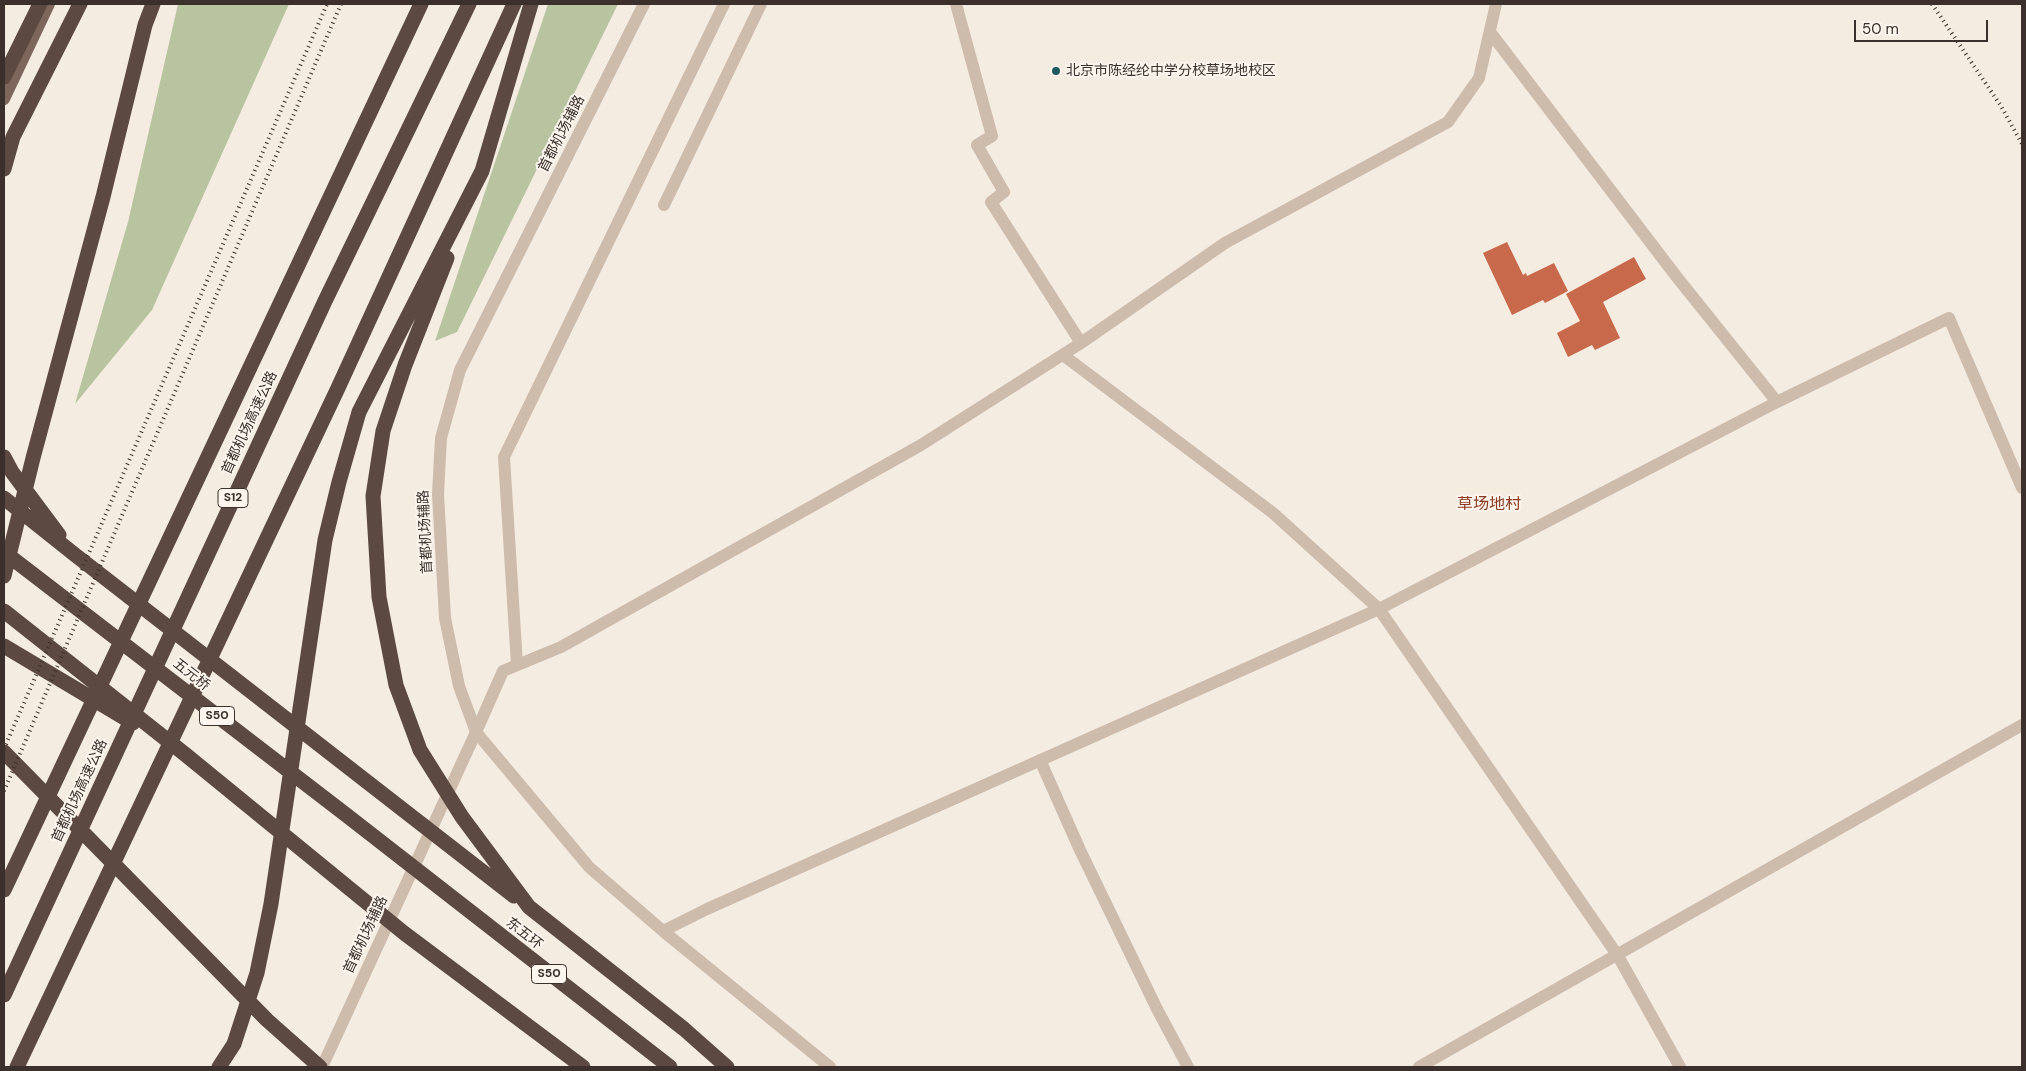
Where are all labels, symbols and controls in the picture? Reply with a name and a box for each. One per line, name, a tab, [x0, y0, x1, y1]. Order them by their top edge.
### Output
scale bar	[1856, 10, 1990, 42]
text: 50 m	[1862, 19, 1899, 39]
place label: 北京市陈经纶中学分校草场地校区	[1066, 63, 1276, 79]
marker: 北京市陈经纶中学分校草场地校区	[1050, 65, 1062, 77]
street label: 首都机场辅路	[535, 93, 589, 175]
street label: 首都机场高速公路	[219, 369, 281, 477]
road number: S12	[218, 488, 248, 508]
street label: 首都机场辅路	[415, 490, 437, 574]
district label: 草场地村	[1457, 495, 1521, 515]
street label: 五元桥	[169, 655, 213, 695]
road number: S50	[200, 706, 234, 726]
street label: 首都机场高速公路	[49, 737, 111, 845]
street label: 首都机场辅路	[341, 893, 391, 977]
street label: 东五环	[502, 914, 546, 954]
road number: S50	[532, 964, 566, 984]

